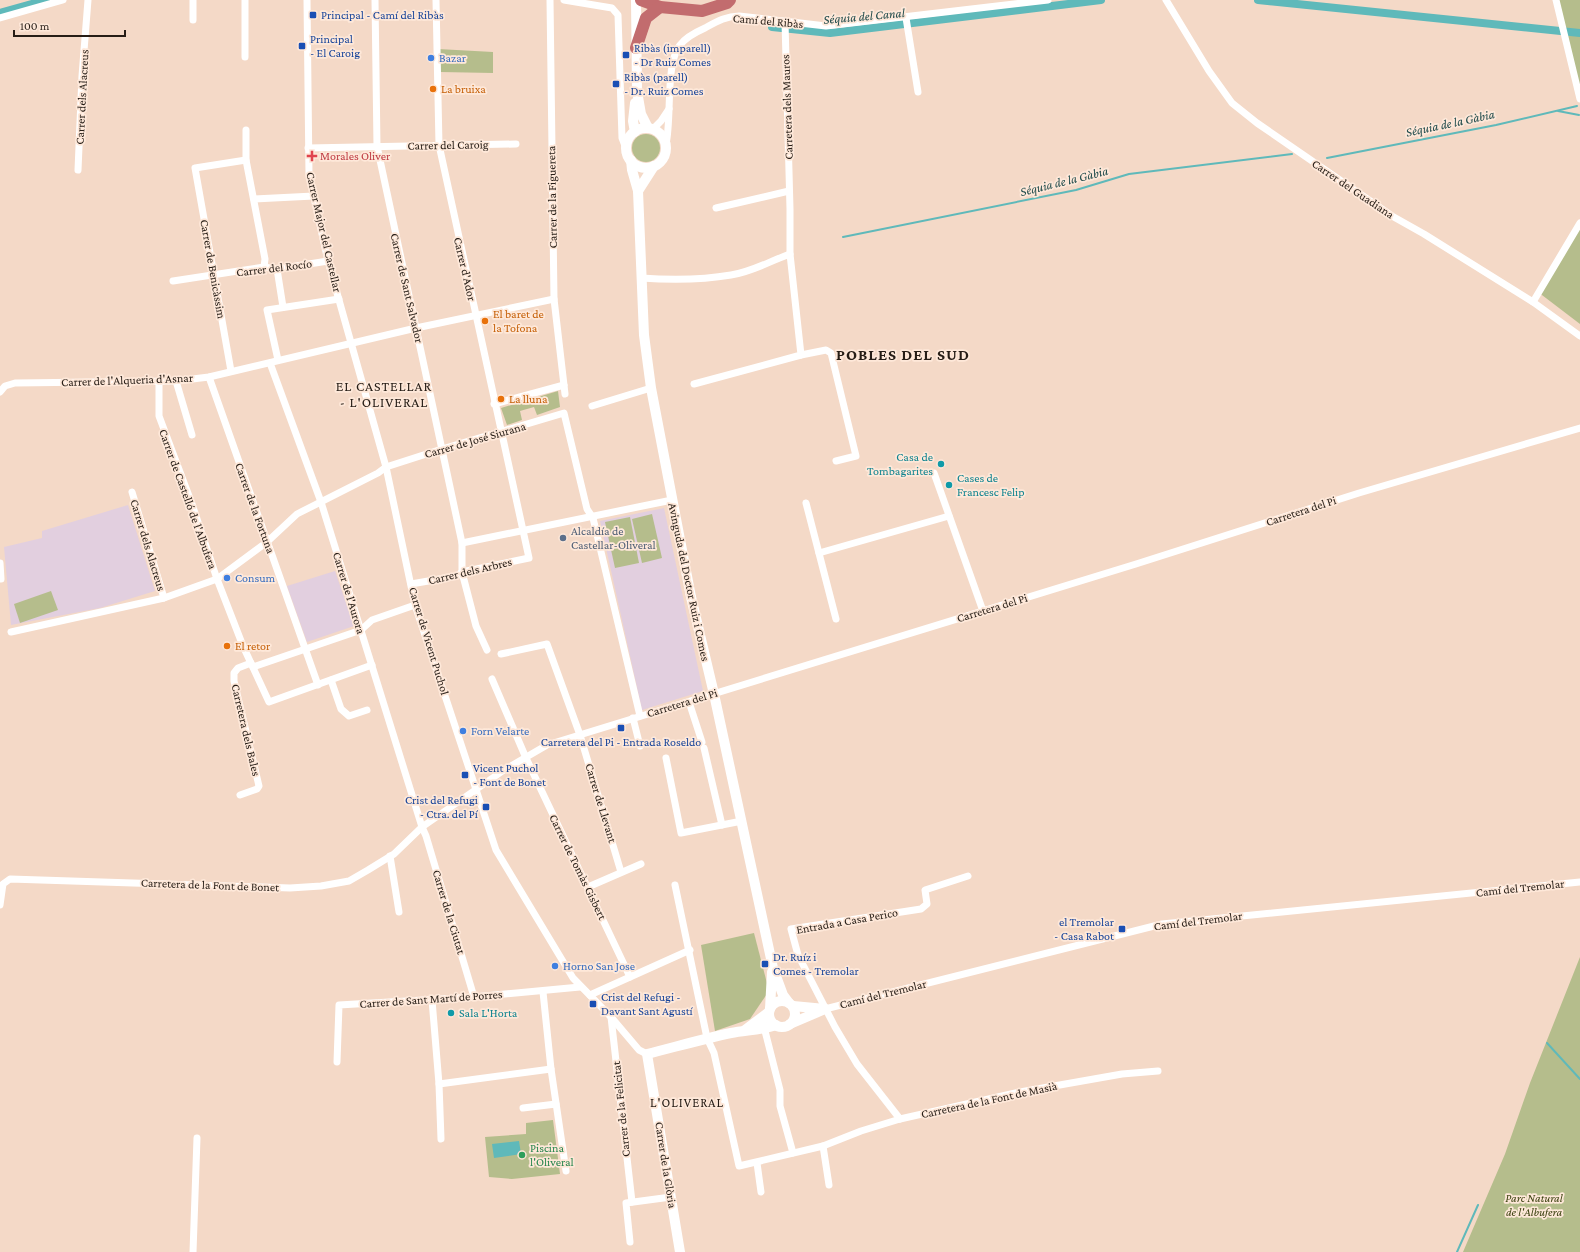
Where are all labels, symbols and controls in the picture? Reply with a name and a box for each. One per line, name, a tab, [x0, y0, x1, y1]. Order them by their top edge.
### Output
water label: Séquia del Canal	[823, 5, 906, 27]
place label: Principal - Camí del Ribàs	[321, 8, 444, 22]
marker: Principal - Camí del Ribàs	[308, 10, 318, 20]
street label: Camí del Ribàs	[732, 11, 804, 31]
scale bar	[14, 12, 125, 38]
text: 100 m	[20, 19, 50, 33]
place label: Principal - El Caroig	[310, 32, 360, 60]
marker: Principal - El Caroig	[297, 41, 307, 51]
place label: Ribàs (imparell) - Dr Ruiz Comes	[634, 41, 711, 69]
street label: Carrer dels Alacreus	[73, 49, 91, 145]
marker: Ribàs (imparell) - Dr Ruiz Comes	[621, 50, 631, 60]
place label: Bazar	[439, 51, 467, 65]
marker: Bazar	[426, 53, 436, 63]
street label: Carretera dels Mauros	[778, 54, 796, 160]
place label: Ribàs (parell) - Dr. Ruiz Comes	[624, 70, 704, 98]
marker: Ribàs (parell) - Dr. Ruiz Comes	[611, 79, 621, 89]
place label: La bruixa	[441, 82, 486, 96]
marker: La bruixa	[428, 84, 438, 94]
water label: Séquia de la Gàbia	[1404, 106, 1496, 140]
street label: Carrer del Caroig	[407, 137, 489, 153]
street label: Carrer de la Figuereta	[544, 145, 560, 248]
place label: Morales Oliver	[320, 149, 391, 163]
marker: Morales Oliver	[307, 151, 317, 161]
street label: Carrer del Guadiana	[1309, 156, 1397, 222]
water label: Séquia de la Gàbia	[1018, 163, 1110, 199]
street label: Carrer Major del Castellar	[303, 170, 345, 294]
street label: Carrer de Benicàssim	[197, 218, 229, 320]
street label: Carrer de Sant Salvador	[388, 232, 427, 345]
street label: Carrer d'Ador	[451, 236, 479, 303]
street label: Carrer del Rocío	[235, 256, 313, 280]
place label: El baret de la Tofona	[493, 307, 544, 335]
marker: El baret de la Tofona	[480, 316, 490, 326]
district label: POBLES DEL SUD	[836, 346, 970, 363]
street label: Carrer de l'Alqueria d'Asnar	[61, 371, 194, 389]
district label: EL CASTELLAR - L'OLIVERAL	[336, 378, 432, 410]
place label: La lluna	[509, 392, 548, 406]
marker: La lluna	[496, 394, 506, 404]
street label: Carrer de José Siurana	[423, 419, 528, 461]
street label: Carrer de Castelló de l'Albufera	[156, 427, 220, 571]
place label: Casa de Tombagarites	[867, 450, 933, 478]
marker: Casa de Tombagarites	[936, 459, 946, 469]
street label: Carrer de la Fortuna	[232, 461, 278, 556]
place label: Cases de Francesc Felip	[957, 471, 1025, 499]
marker: Cases de Francesc Felip	[944, 480, 954, 490]
street label: Carretera del Pi	[1264, 493, 1338, 529]
street label: Carrer dels Alacreus	[127, 497, 169, 593]
street label: Avinguda del Doctor Ruiz i Comes	[665, 502, 713, 663]
place label: Alcaldía de Castellar-Oliveral	[571, 524, 656, 552]
marker: Alcaldía de Castellar-Oliveral	[558, 533, 568, 543]
street label: Carrer de l'Aurora	[330, 550, 368, 636]
street label: Carrer dels Arbres	[427, 554, 514, 587]
place label: Consum	[235, 571, 275, 585]
marker: Consum	[222, 573, 232, 583]
street label: Carrer de Vicent Puchol	[406, 585, 452, 697]
street label: Carretera del Pi	[955, 591, 1029, 625]
place label: El retor	[235, 639, 271, 653]
marker: El retor	[222, 641, 232, 651]
street label: Carretera dels Bales	[229, 683, 263, 778]
street label: Carretera del Pi	[645, 686, 719, 720]
marker: Carretera del Pi - Entrada Roseldo	[616, 723, 626, 733]
place label: Forn Velarte	[471, 724, 529, 738]
marker: Forn Velarte	[458, 726, 468, 736]
place label: Carretera del Pi - Entrada Roseldo	[541, 735, 701, 749]
place label: Vicent Puchol - Font de Bonet	[473, 761, 547, 789]
street label: Carrer de Llevant	[582, 762, 620, 845]
marker: Vicent Puchol - Font de Bonet	[460, 770, 470, 780]
place label: Crist del Refugi - Ctra. del Pí	[405, 793, 479, 821]
marker: Crist del Refugi - Ctra. del Pí	[481, 802, 491, 812]
street label: Carrer de Tomàs Gisbert	[546, 812, 610, 923]
street label: Carrer de la Ciutat	[430, 868, 469, 957]
street label: Carretera de la Font de Bonet	[141, 876, 280, 894]
street label: Camí del Tremolar	[1475, 876, 1566, 900]
street label: Entrada a Casa Perico	[795, 905, 899, 937]
street label: Camí del Tremolar	[1153, 909, 1244, 933]
place label: el Tremolar - Casa Rabot	[1054, 915, 1115, 943]
marker: el Tremolar - Casa Rabot	[1117, 924, 1127, 934]
place label: Dr. Ruíz i Comes - Tremolar	[773, 950, 860, 978]
place label: Horno San Jose	[563, 959, 635, 973]
marker: Dr. Ruíz i Comes - Tremolar	[760, 959, 770, 969]
marker: Horno San Jose	[550, 961, 560, 971]
street label: Camí del Tremolar	[838, 976, 929, 1012]
street label: Carrer de Sant Martí de Porres	[359, 987, 503, 1011]
place label: Crist del Refugi - Davant Sant Agustí	[601, 990, 694, 1018]
marker: Crist del Refugi - Davant Sant Agustí	[588, 999, 598, 1009]
place label: Sala L'Horta	[459, 1006, 518, 1020]
marker: Sala L'Horta	[446, 1008, 456, 1018]
street label: Carrer de la Felicitat	[609, 1059, 633, 1158]
street label: Carretera de la Font de Masià	[920, 1079, 1059, 1121]
district label: L'OLIVERAL	[650, 1095, 724, 1110]
street label: Carrer de la Glòria	[652, 1121, 680, 1210]
place label: Piscina l'Oliveral	[530, 1141, 574, 1169]
marker: Piscina l'Oliveral	[517, 1150, 527, 1160]
park label: Parc Natural de l'Albufera	[1505, 1191, 1564, 1219]

